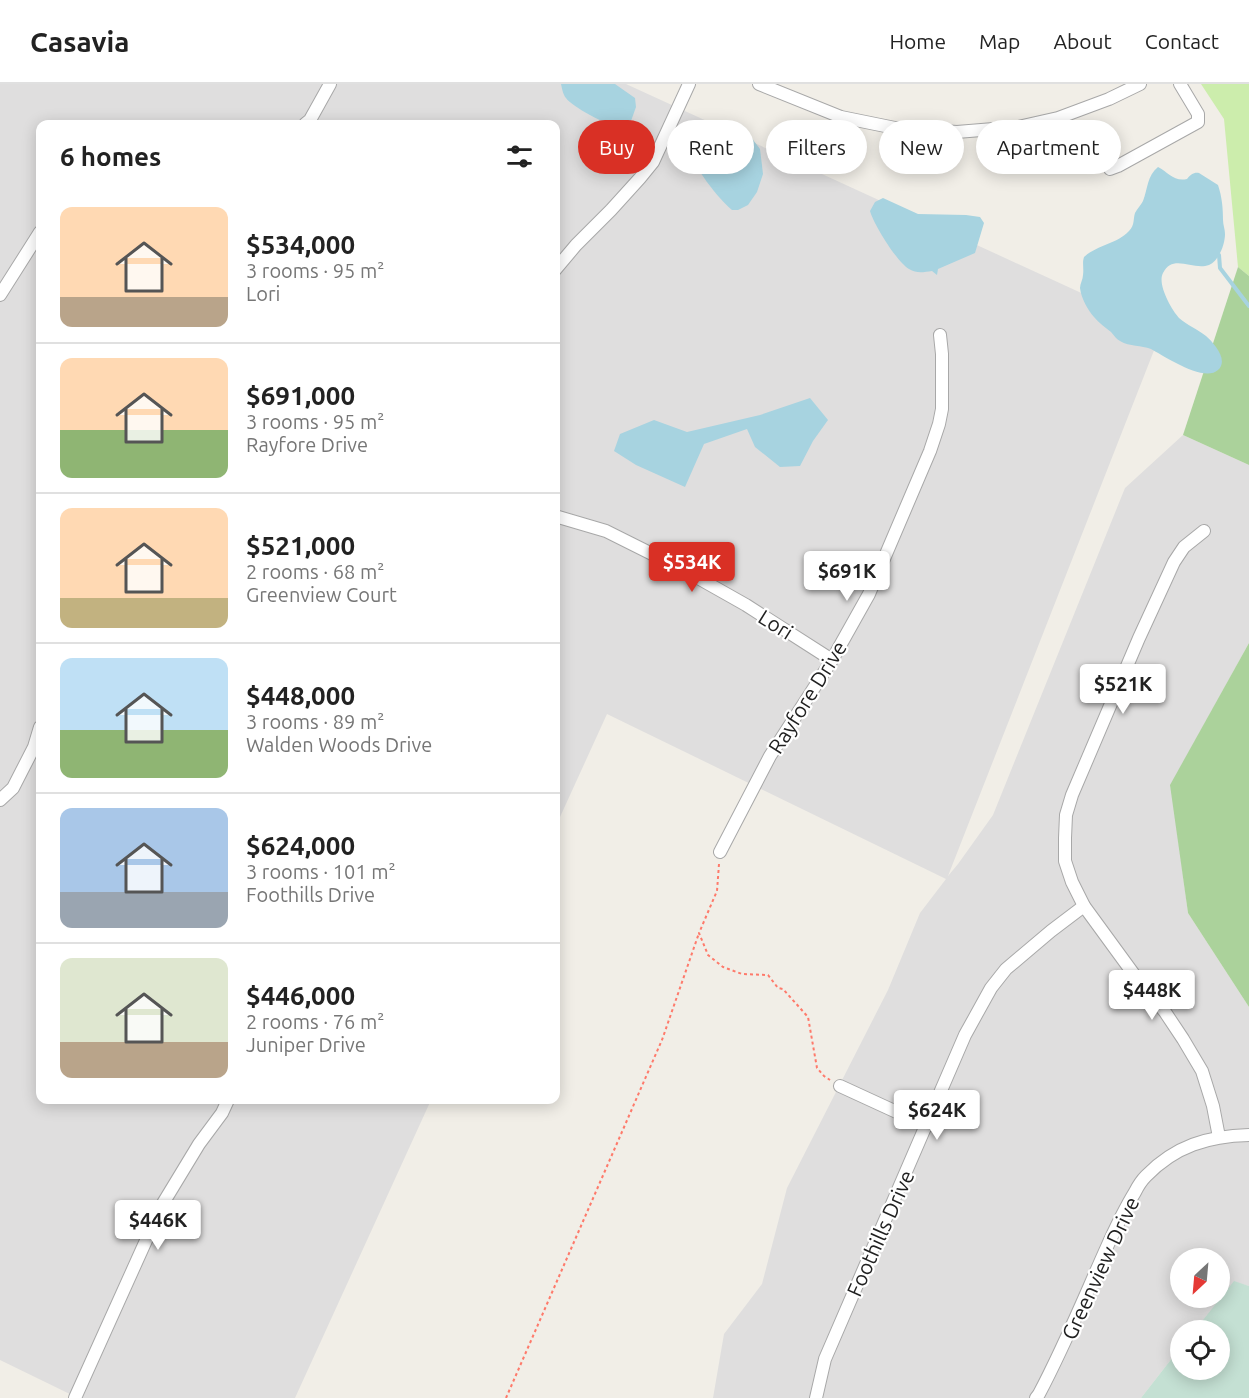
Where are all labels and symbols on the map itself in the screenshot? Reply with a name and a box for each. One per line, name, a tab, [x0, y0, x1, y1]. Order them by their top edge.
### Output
pin: $534K	[650, 542, 734, 593]
pin: $691K	[805, 551, 889, 602]
street label: Lori	[754, 604, 798, 644]
street label: Rayfore Drive	[763, 636, 851, 758]
pin: $521K	[1081, 664, 1165, 715]
pin: $448K	[1110, 970, 1194, 1021]
pin: $624K	[895, 1090, 979, 1141]
street label: Foothills Drive	[841, 1166, 919, 1300]
street label: Greenview Drive	[1056, 1193, 1144, 1343]
pin: $446K	[116, 1200, 200, 1251]
north arrow	[1170, 1248, 1230, 1308]

